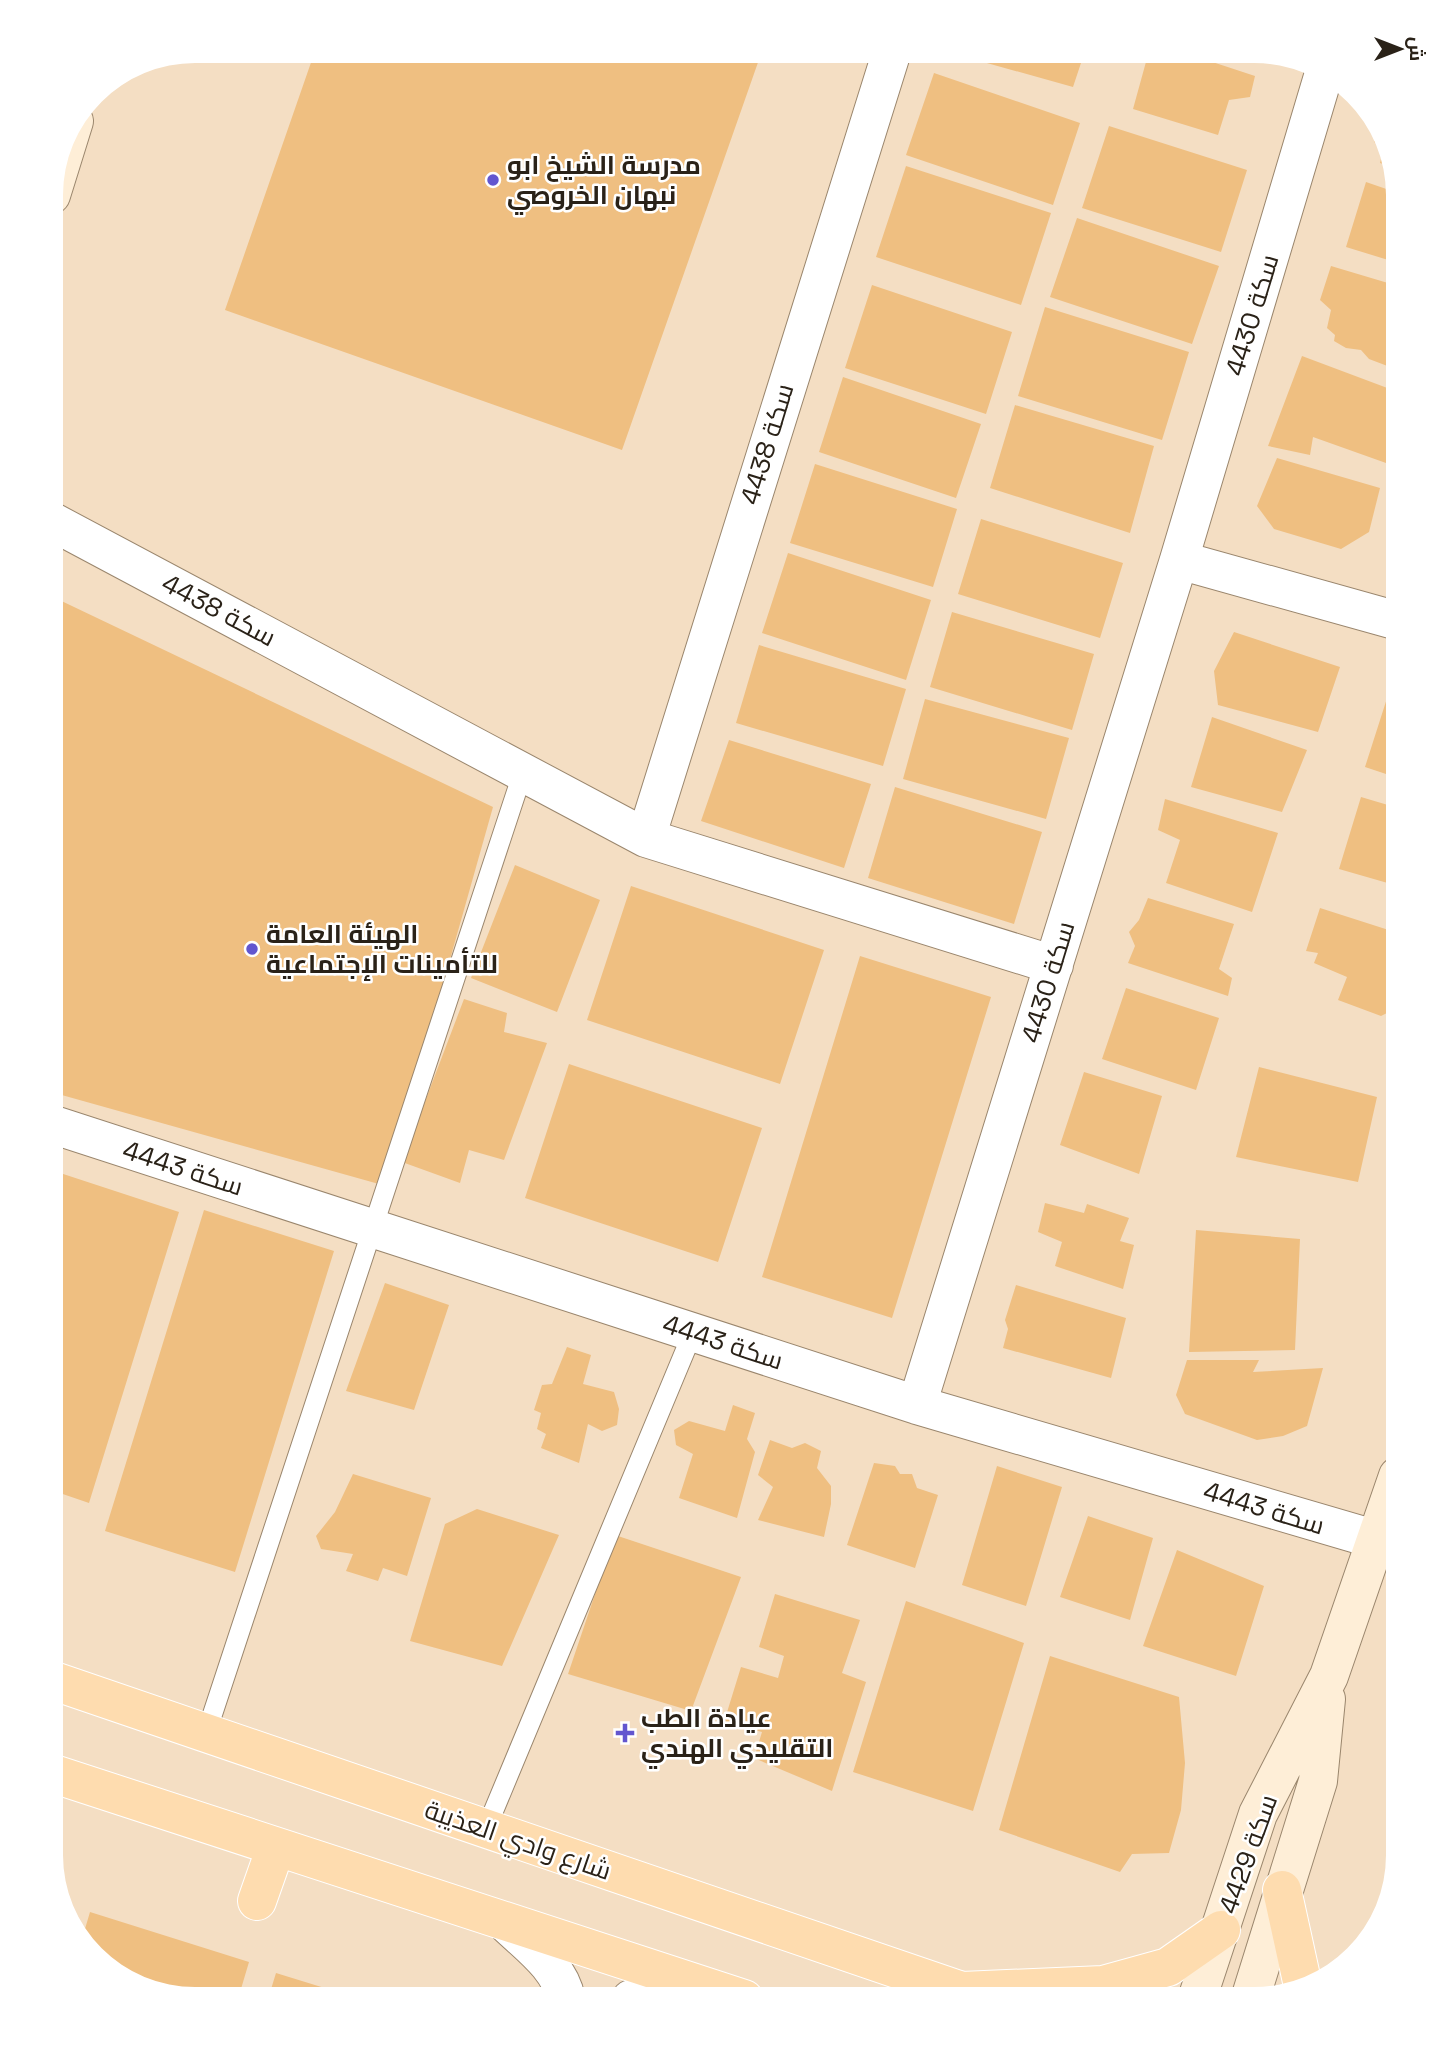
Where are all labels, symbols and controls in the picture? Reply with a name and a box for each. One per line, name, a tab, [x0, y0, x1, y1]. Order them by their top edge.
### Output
north arrow	[1365, 14, 1435, 84]
text: ش	[1404, 37, 1429, 61]
place label: مدرسة الشيخ ابو نبهان الخروصي	[507, 148, 701, 215]
marker: مدرسة الشيخ ابو نبهان الخروصي	[485, 172, 501, 188]
street label: سكة 4430	[1217, 250, 1287, 380]
street label: سكة 4438	[733, 379, 801, 509]
street label: سكة 4438	[156, 566, 282, 654]
place label: الهيئة العامة للتأمينات الإجتماعية	[266, 917, 498, 981]
street label: سكة 4430	[1013, 917, 1083, 1047]
marker: الهيئة العامة للتأمينات الإجتماعية	[244, 941, 260, 957]
street label: سكة 4443	[118, 1133, 248, 1203]
street label: سكة 4443	[658, 1307, 788, 1377]
street label: سكة 4443	[1199, 1473, 1329, 1543]
place label: عيادة الطب التقليدي الهندي	[641, 1701, 833, 1769]
marker: عيادة الطب التقليدي الهندي	[615, 1723, 635, 1743]
street label: سكة 4429	[1211, 1790, 1285, 1918]
street label: شارع وادي العذيبة	[419, 1792, 616, 1891]

